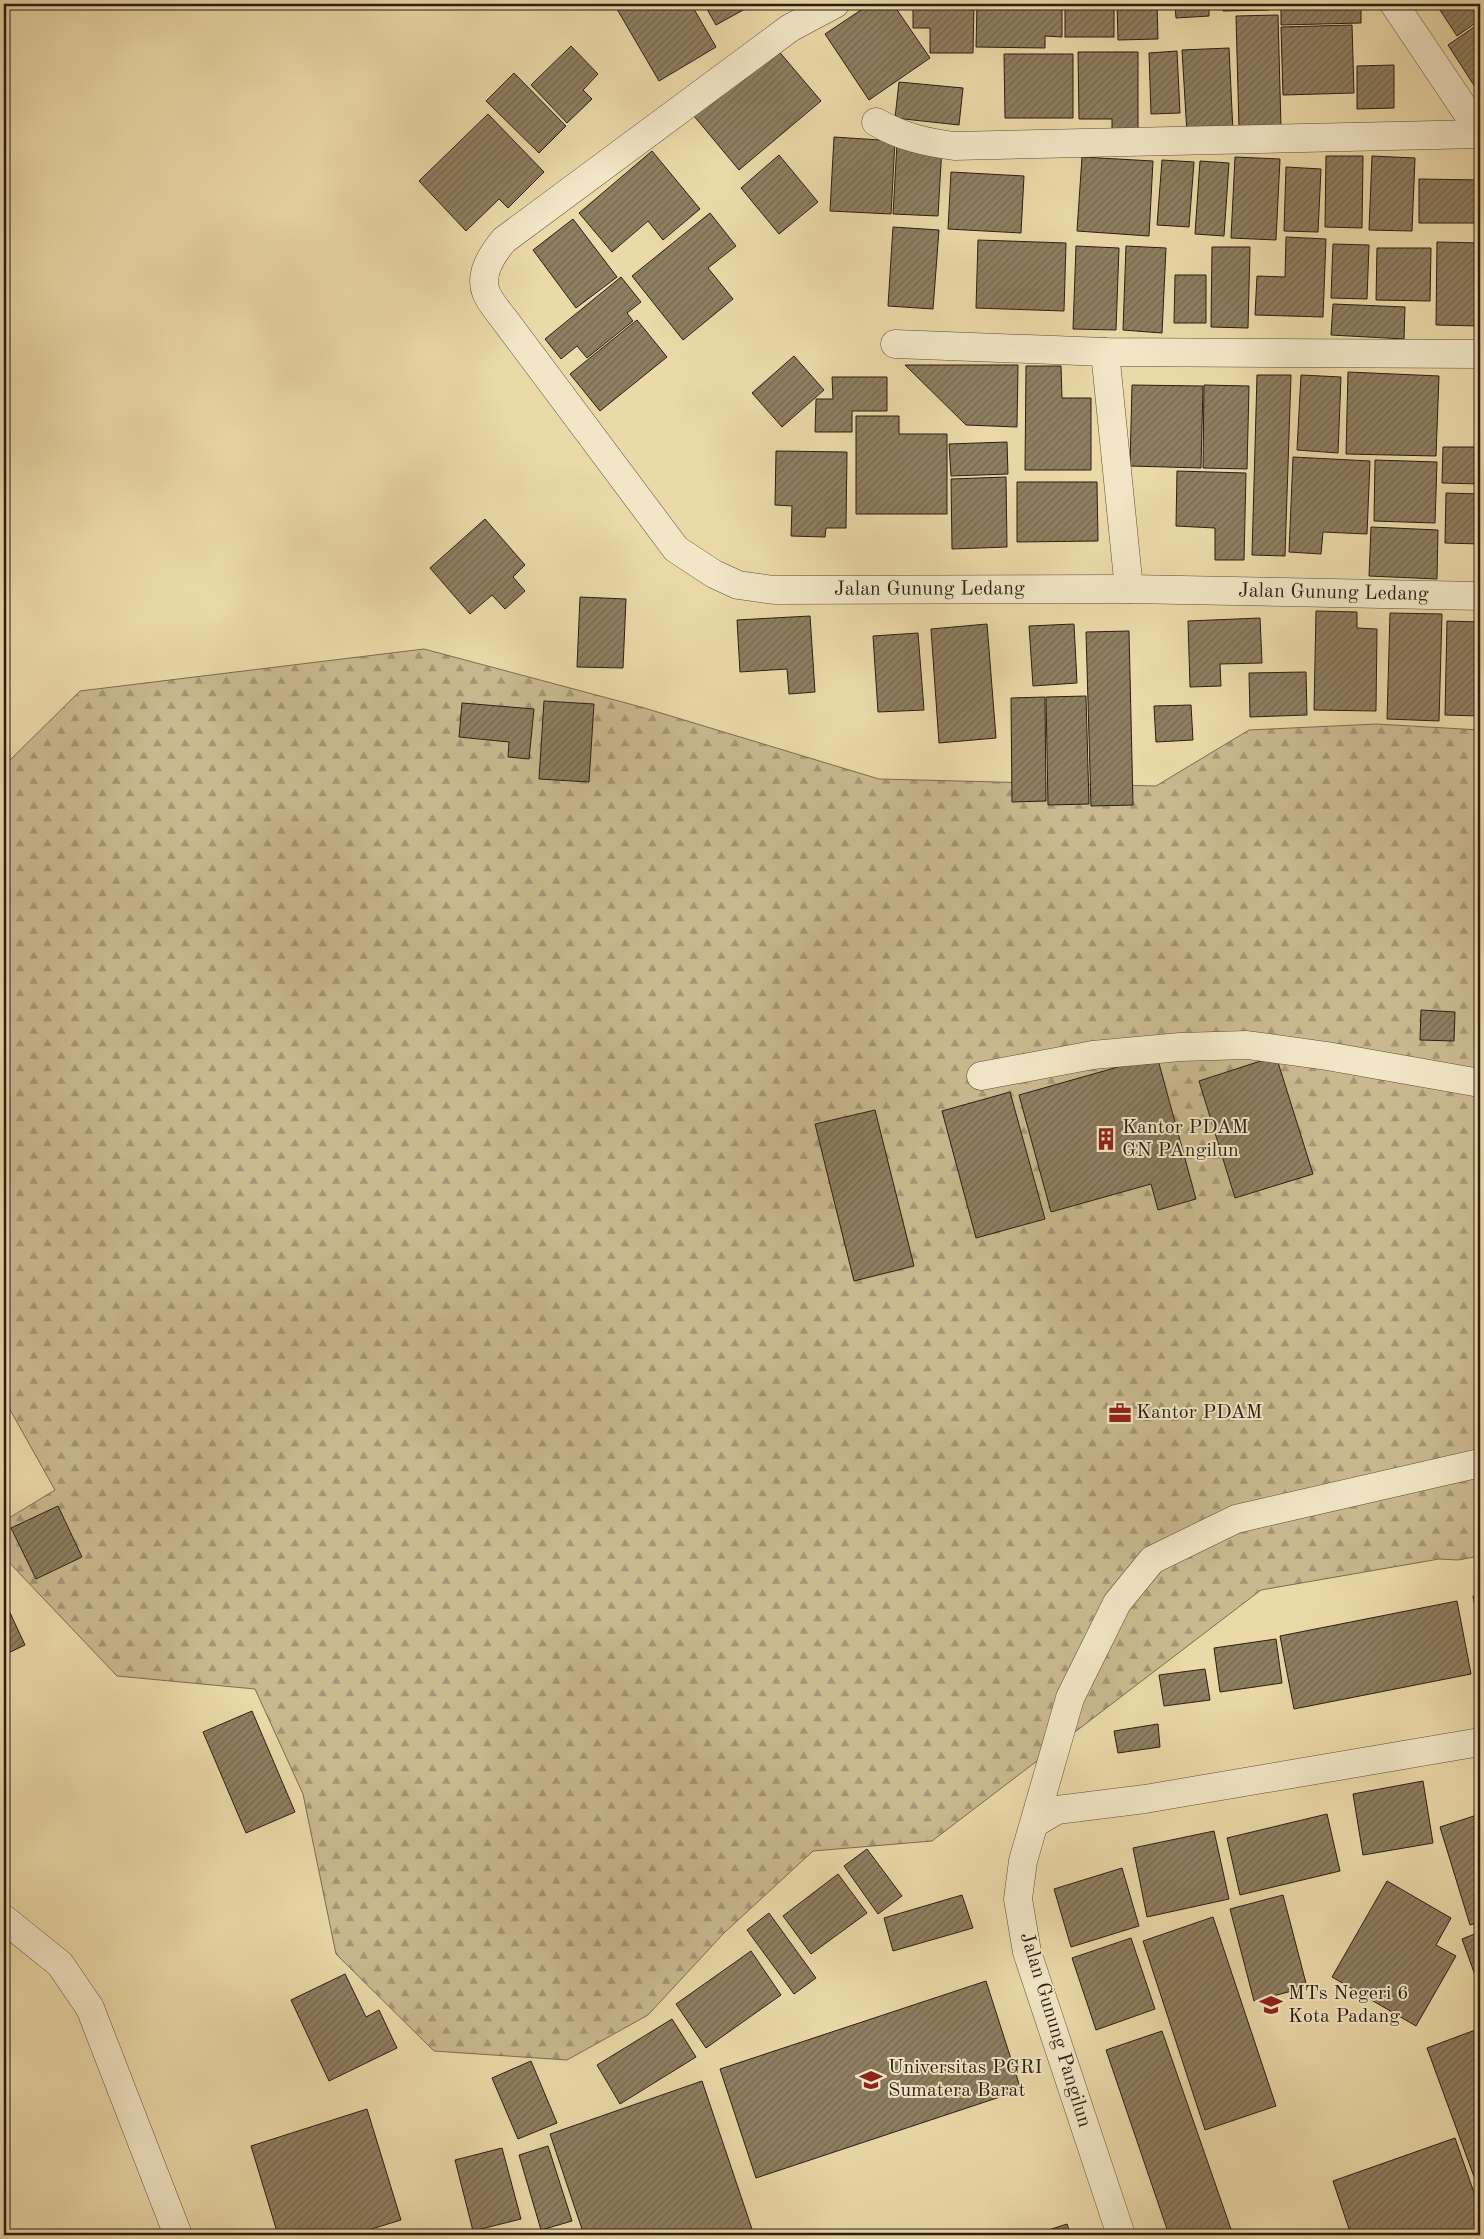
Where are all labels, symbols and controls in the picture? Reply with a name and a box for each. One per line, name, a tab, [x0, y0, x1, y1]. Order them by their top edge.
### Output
street label: Jalan Gunung Ledang	[834, 579, 1025, 600]
street label: Jalan Gunung Ledang	[1238, 581, 1429, 605]
place label: Kantor PDAM GN PAngilun	[1122, 1118, 1248, 1161]
building icon: Kantor PDAM GN PAngilun	[1093, 1126, 1119, 1152]
office icon: Kantor PDAM	[1107, 1400, 1133, 1426]
place label: Kantor PDAM	[1136, 1403, 1262, 1423]
street label: Jalan Gunung Pangilun	[1016, 1930, 1094, 2130]
place label: MTs Negeri 6 Kota Padang	[1288, 1984, 1409, 2027]
school or university icon: MTs Negeri 6 Kota Padang	[1258, 1992, 1284, 2018]
place label: Universitas PGRI Sumatera Barat	[888, 2058, 1042, 2101]
school or university icon: Universitas PGRI Sumatera Barat	[858, 2067, 884, 2093]

